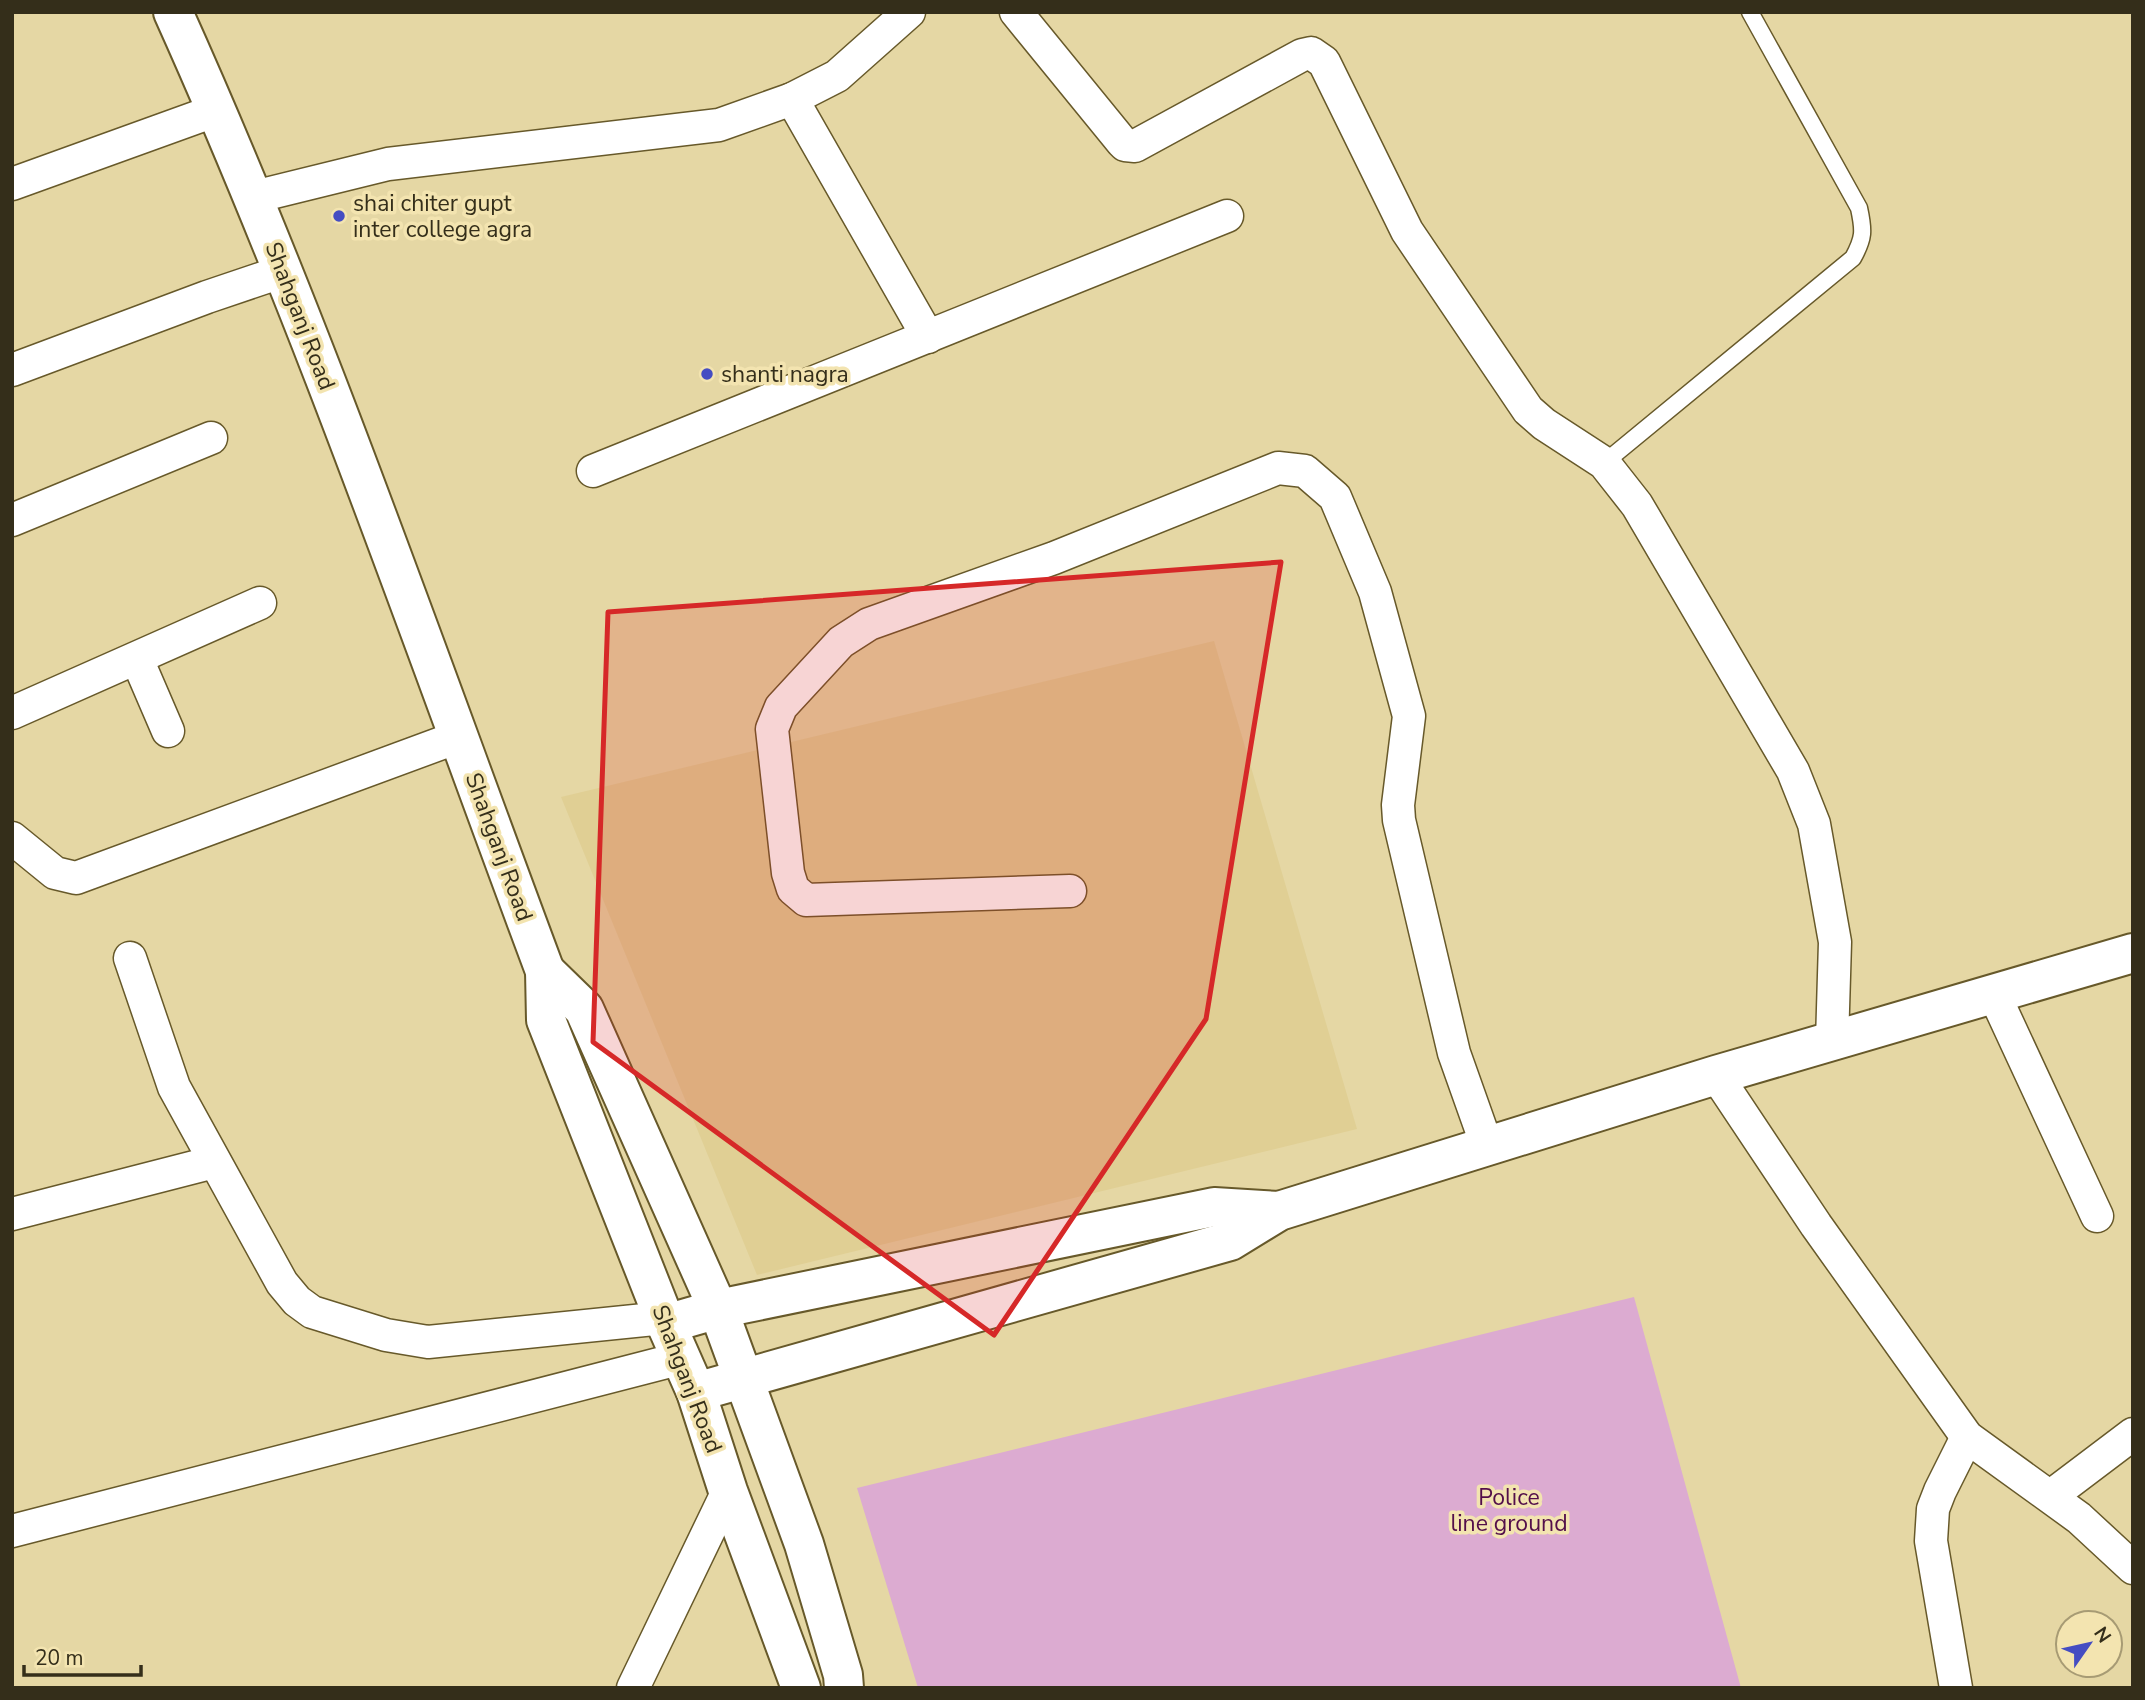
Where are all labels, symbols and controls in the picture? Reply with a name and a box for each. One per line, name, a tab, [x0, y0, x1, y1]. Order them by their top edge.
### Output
place label: shai chiter gupt inter college agra	[353, 188, 532, 245]
marker: shai chiter gupt inter college agra	[331, 208, 347, 224]
street label: Shahganj Road	[258, 238, 342, 394]
place label: shanti nagra	[721, 359, 849, 390]
marker: shanti nagra	[699, 366, 715, 382]
street label: Shahganj Road	[458, 768, 540, 926]
street label: Shahganj Road	[645, 1301, 729, 1457]
park label: Police line ground	[1450, 1482, 1568, 1539]
north arrow	[2054, 1609, 2124, 1679]
text: N	[2088, 1622, 2117, 1648]
scale bar	[24, 1634, 142, 1678]
text: 20 m	[35, 1644, 84, 1672]

